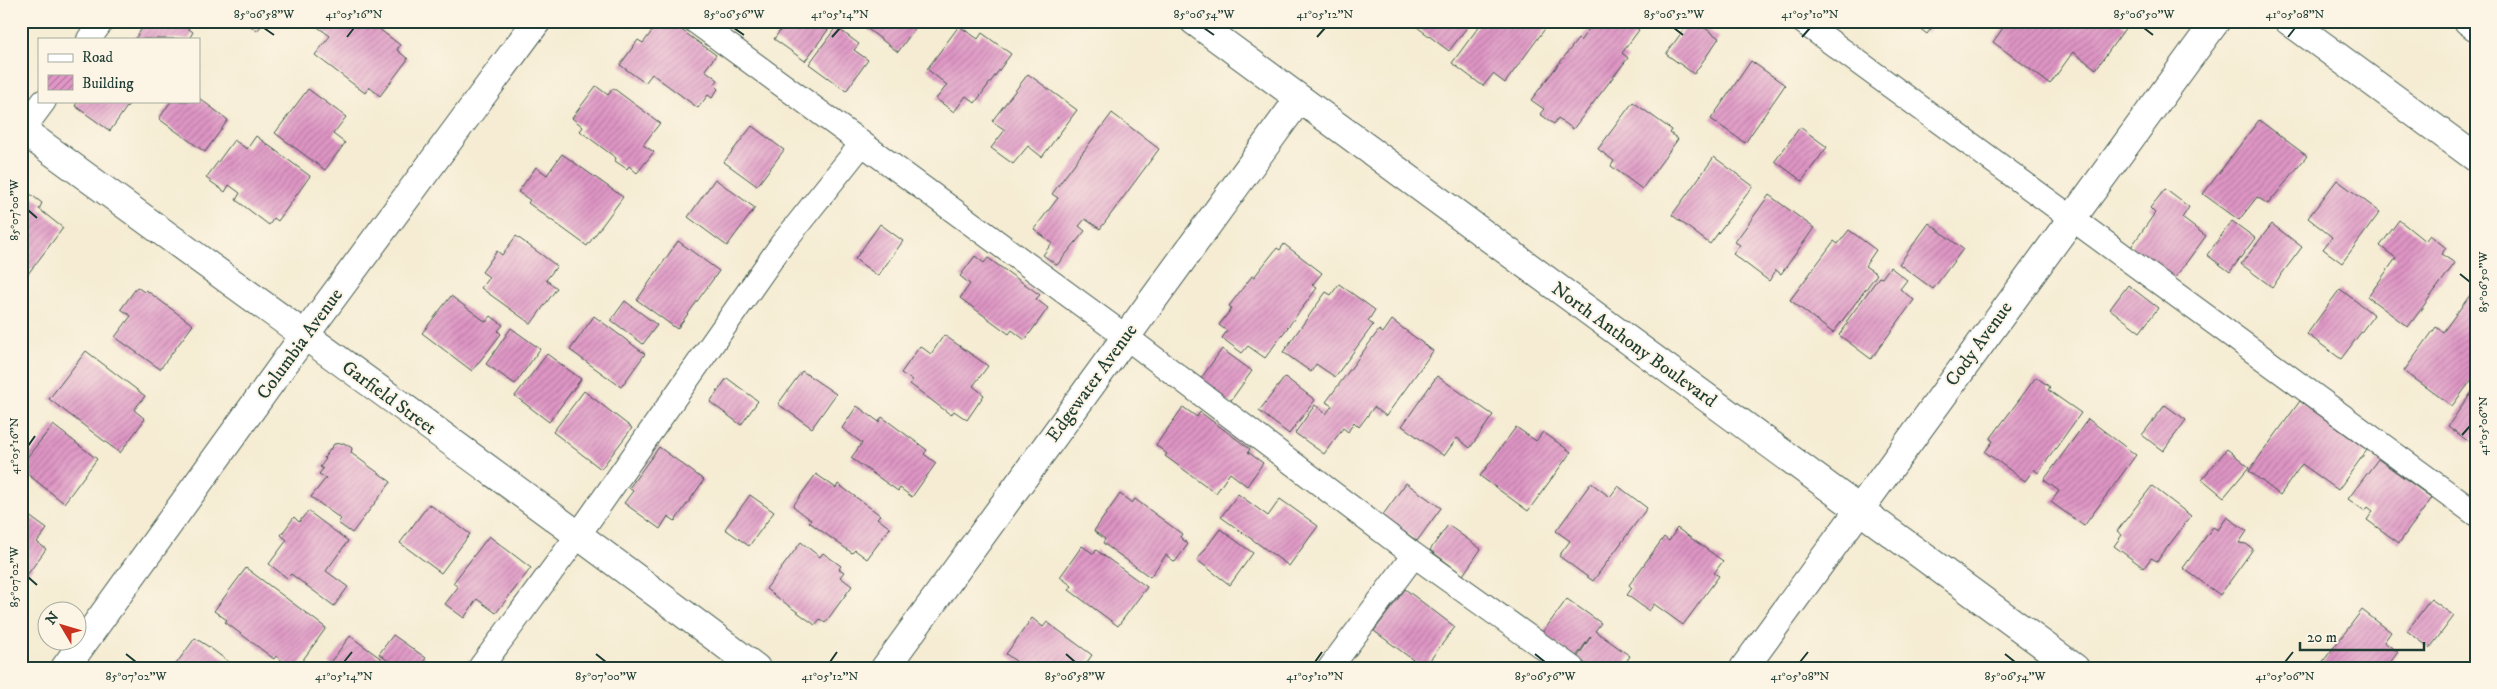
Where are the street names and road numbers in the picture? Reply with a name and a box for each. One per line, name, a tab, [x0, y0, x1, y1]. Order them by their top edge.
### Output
street label: North Anthony Boulevard	[1547, 277, 1721, 413]
street label: Columbia Avenue	[252, 284, 348, 404]
street label: Cody Avenue	[1941, 297, 2018, 391]
street label: Edgewater Avenue	[1042, 319, 1143, 446]
street label: Garfield Street	[337, 356, 441, 440]

